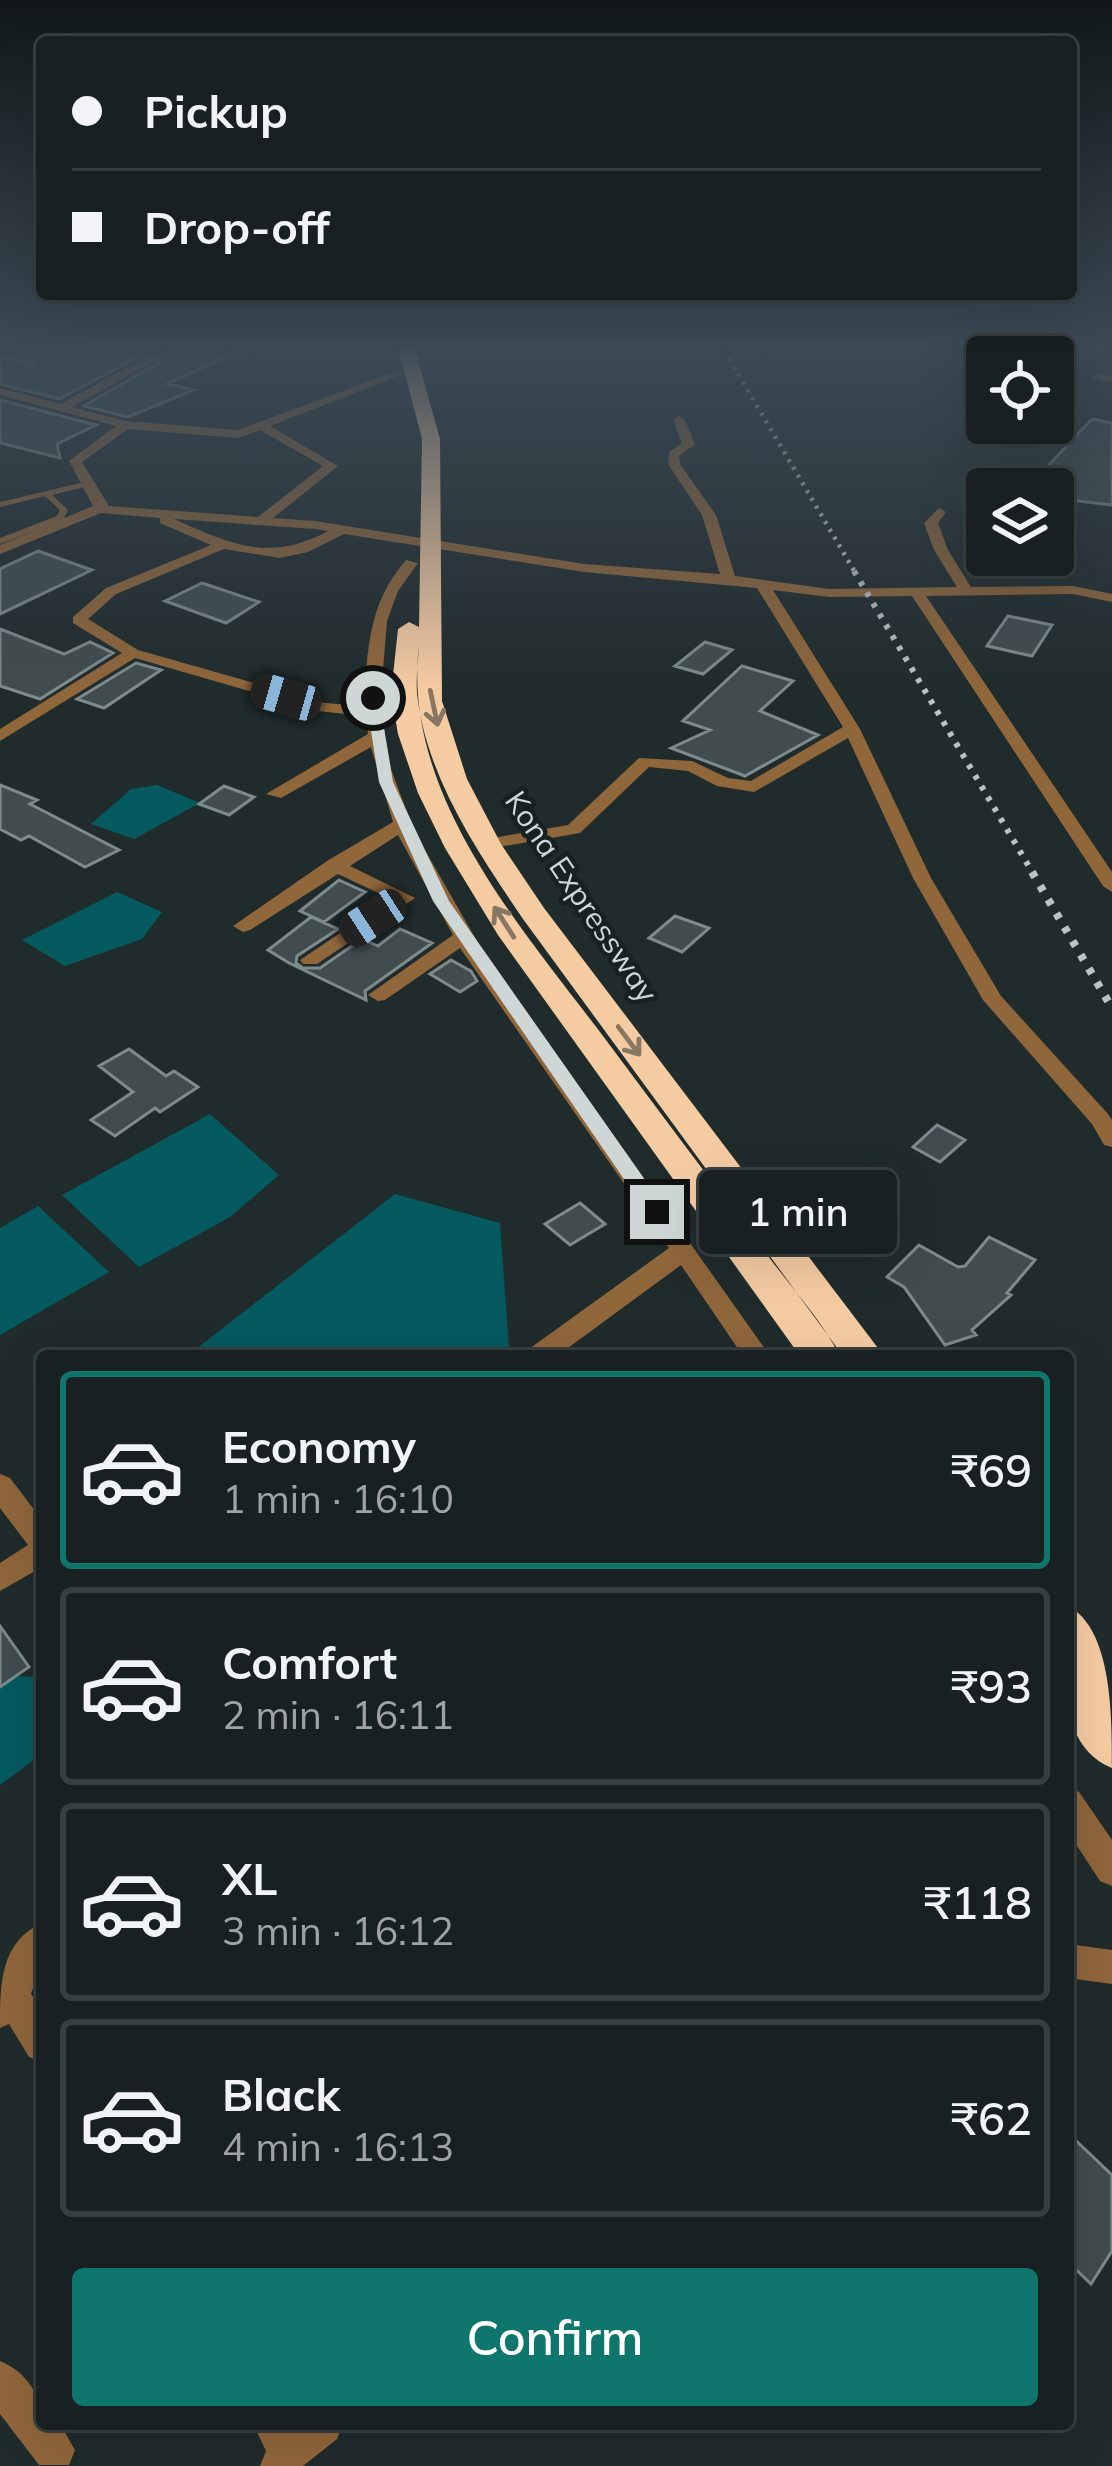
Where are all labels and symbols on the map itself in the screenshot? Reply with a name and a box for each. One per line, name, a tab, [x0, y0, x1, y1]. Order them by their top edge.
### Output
car	[246, 670, 326, 724]
route start	[346, 671, 400, 725]
one-way arrow	[424, 688, 447, 726]
street label: Kona Expressway	[497, 783, 667, 1009]
car	[333, 883, 413, 953]
one-way arrow	[492, 906, 517, 940]
one-way arrow	[616, 1024, 641, 1057]
callout: 1 min	[699, 1170, 897, 1254]
route end	[630, 1185, 684, 1239]

